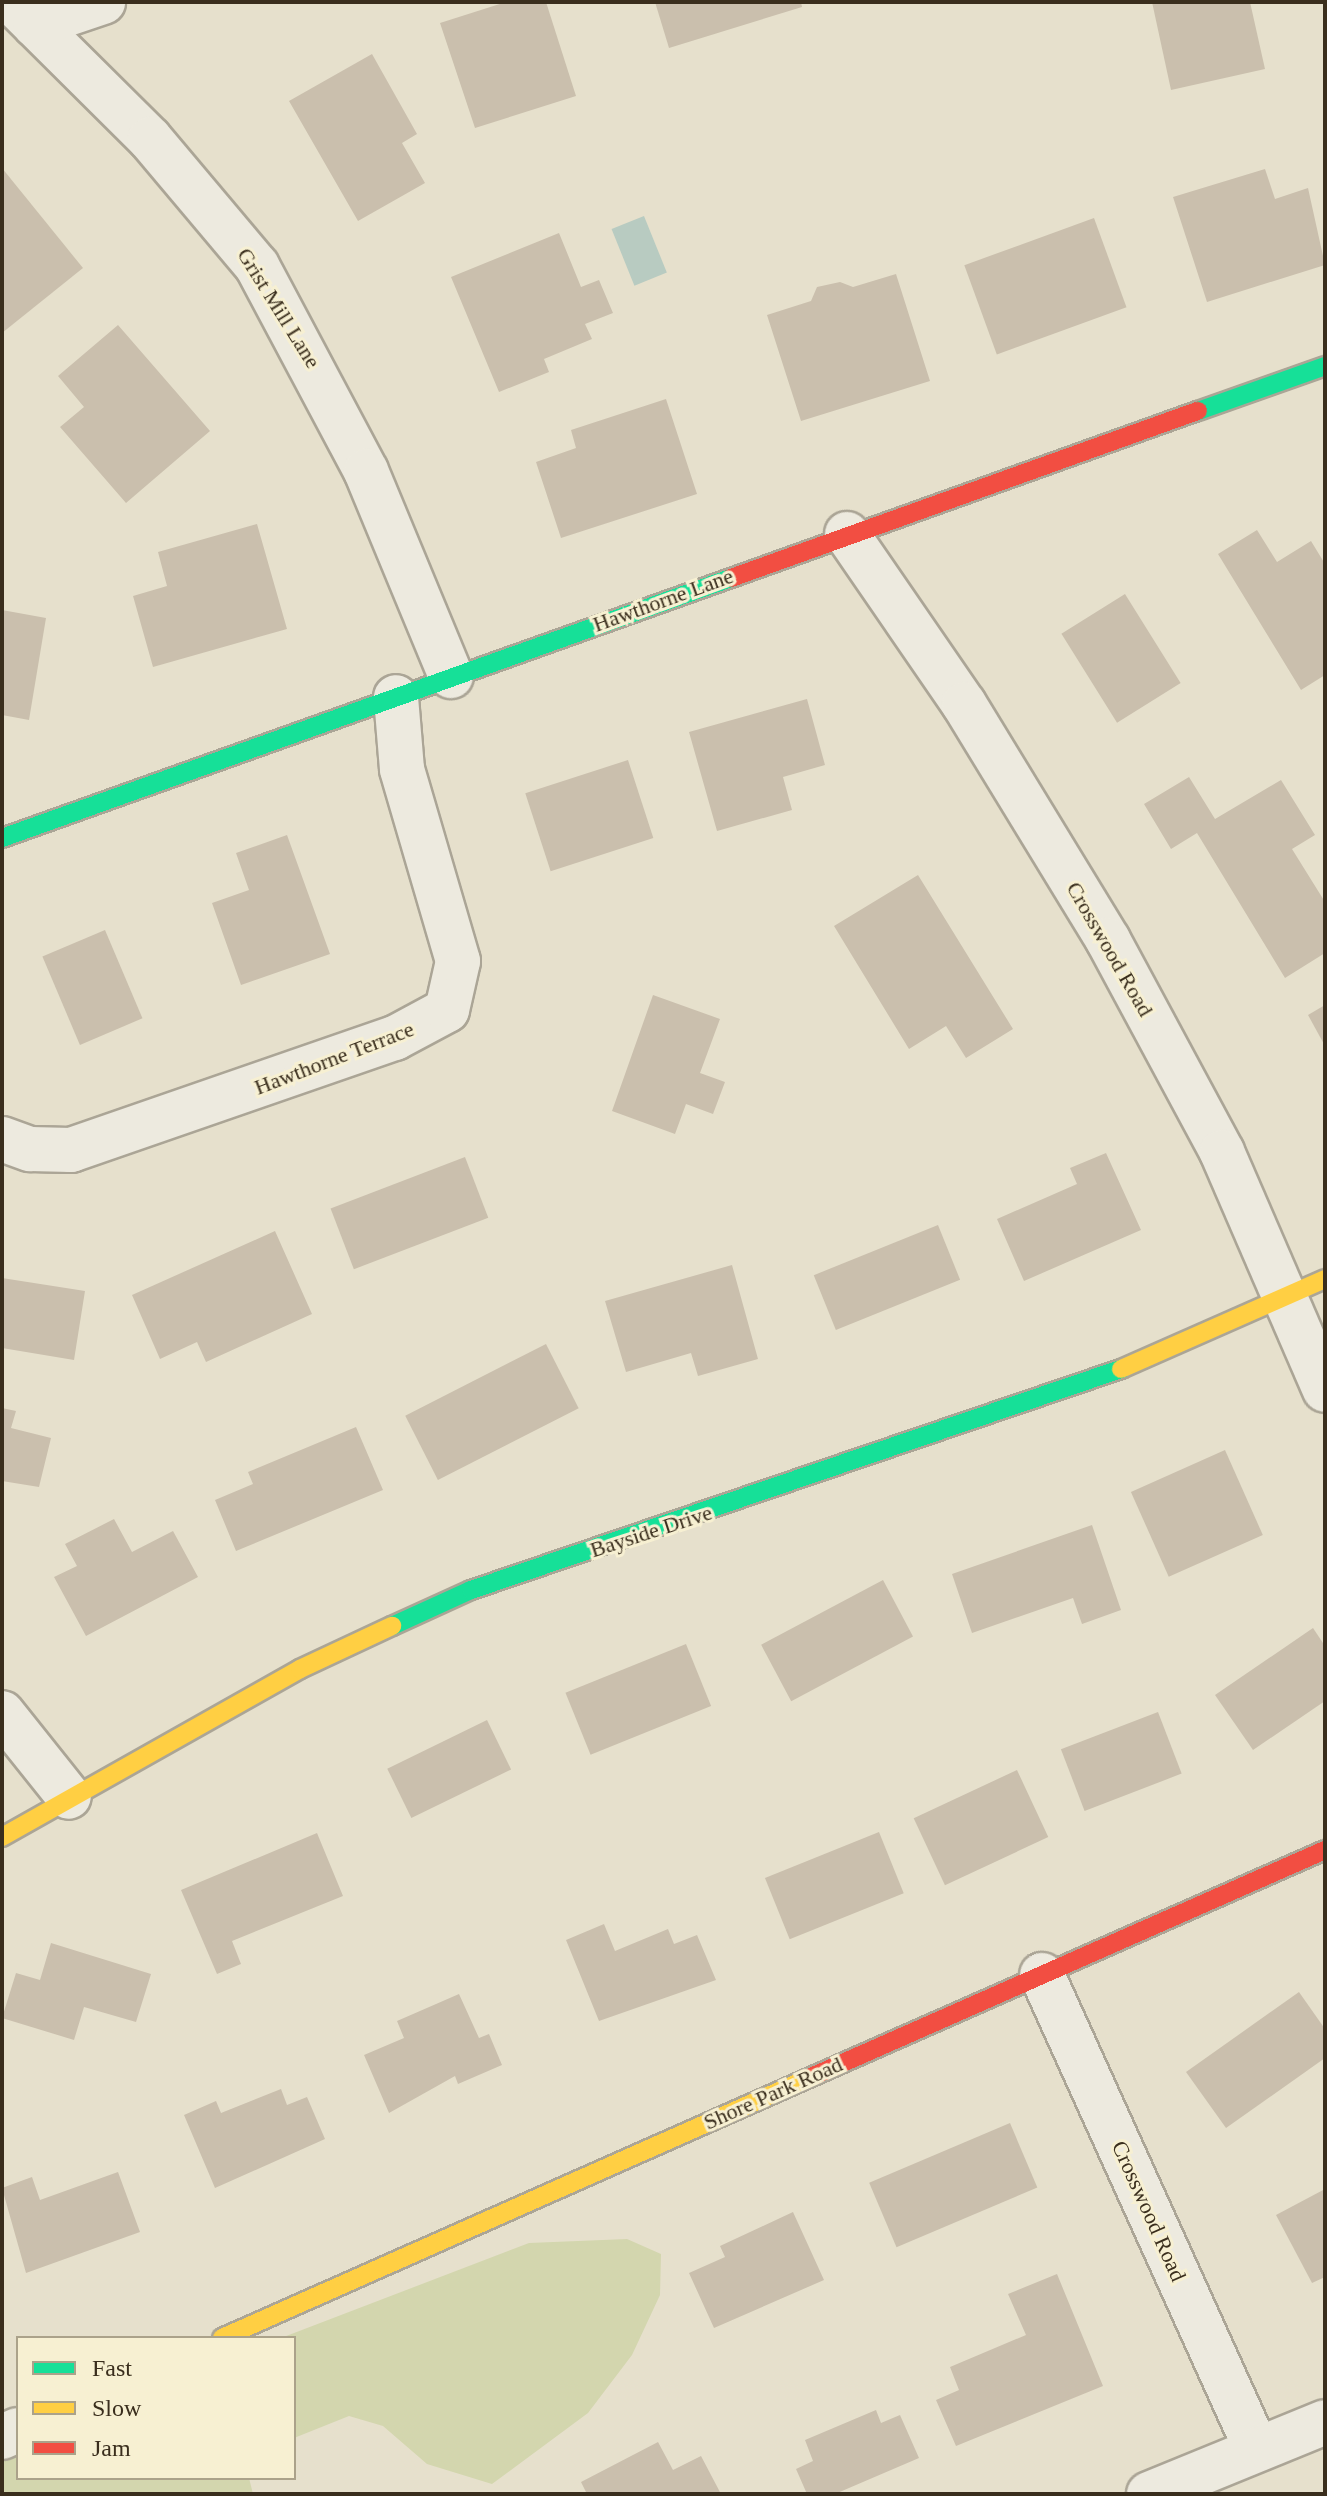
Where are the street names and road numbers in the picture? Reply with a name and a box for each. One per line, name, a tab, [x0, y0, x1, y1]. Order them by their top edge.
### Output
street label: Grist Mill Lane	[232, 243, 326, 373]
street label: Hawthorne Lane	[589, 562, 737, 638]
street label: Crosswood Road	[1061, 877, 1159, 1021]
street label: Hawthorne Terrace	[250, 1015, 418, 1101]
street label: Bayside Drive	[587, 1499, 715, 1563]
street label: Shore Park Road	[700, 2051, 846, 2135]
street label: Crosswood Road	[1106, 2137, 1192, 2285]

